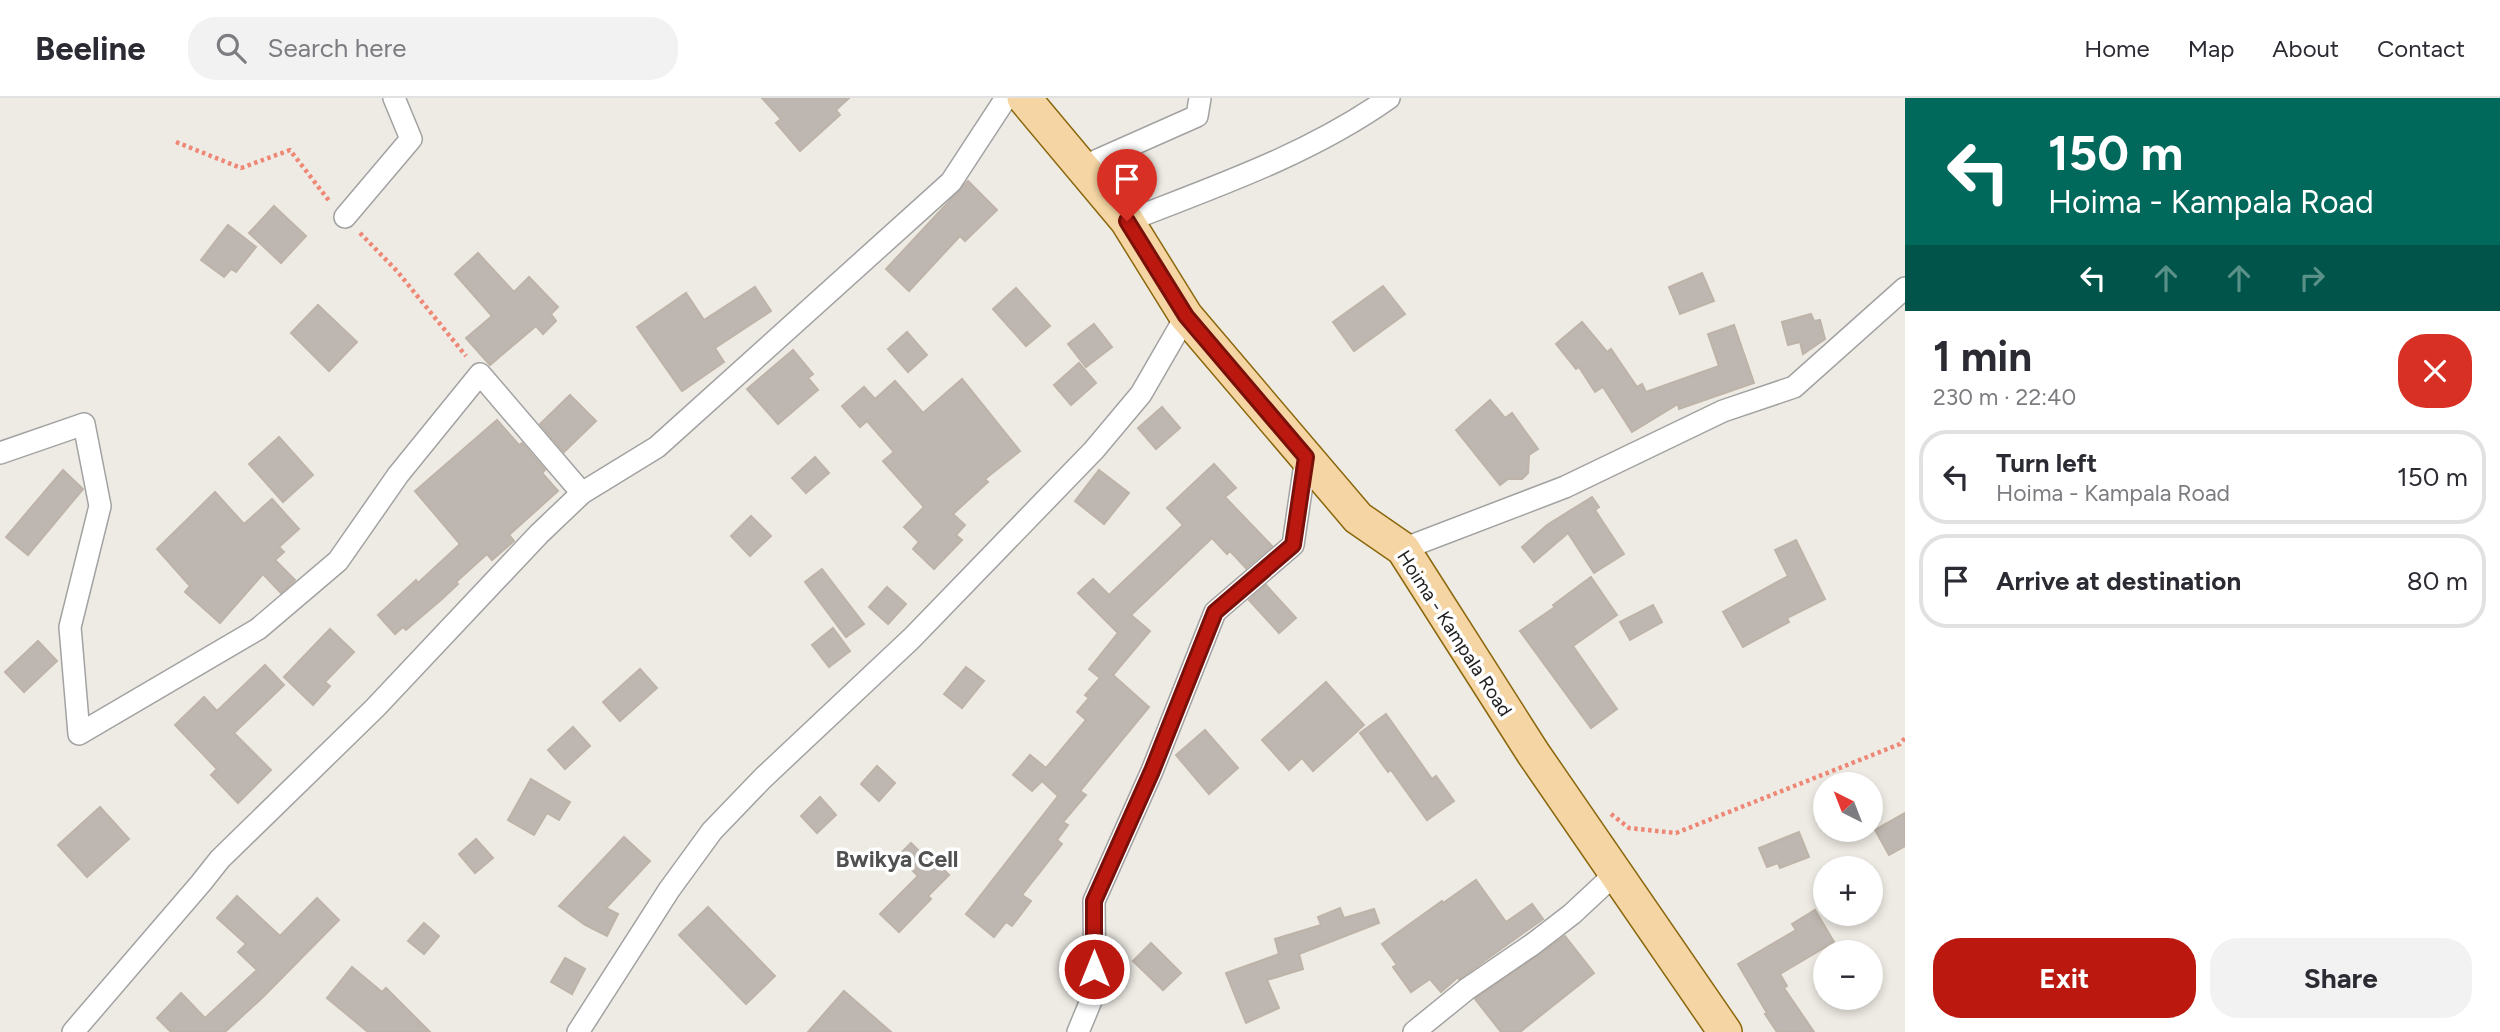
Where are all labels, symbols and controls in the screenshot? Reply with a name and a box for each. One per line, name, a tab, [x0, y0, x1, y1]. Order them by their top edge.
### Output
search box	[188, 17, 678, 80]
text: Beeline	[35, 29, 146, 68]
icon: search	[212, 29, 250, 67]
text: Search here	[268, 32, 406, 64]
text: Home	[2084, 34, 2150, 63]
text: Map	[2188, 34, 2234, 63]
text: About	[2272, 34, 2339, 63]
text: Contact	[2377, 34, 2465, 63]
text: 150 m	[2048, 123, 2183, 182]
icon: left	[1933, 126, 2024, 217]
pin	[1097, 149, 1157, 221]
icon: arrive	[1108, 160, 1146, 198]
text: Hoima - Kampala Road	[2048, 183, 2374, 221]
icon: left	[2074, 259, 2112, 297]
icon: ahead	[2147, 259, 2185, 297]
icon: ahead	[2220, 259, 2258, 297]
icon: right	[2293, 259, 2331, 297]
text: 1 min	[1933, 331, 2032, 382]
button: close	[2398, 334, 2472, 408]
text: 230 m · 22:40	[1933, 383, 2076, 411]
text: Turn left	[1996, 447, 2097, 479]
icon: left	[1937, 458, 1975, 496]
text: 150 m	[2397, 461, 2468, 493]
text: Hoima - Kampala Road	[1996, 479, 2230, 507]
street label: Hoima - Kampala Road	[1392, 546, 1517, 721]
icon: arrive	[1937, 562, 1975, 600]
text: Arrive at destination	[1996, 565, 2241, 597]
text: 80 m	[2407, 565, 2468, 597]
north arrow	[1813, 772, 1883, 842]
map controls	[1813, 772, 1883, 1010]
district label: Bwikya Cell	[835, 845, 959, 873]
button: +	[1813, 856, 1883, 926]
position arrow	[1057, 932, 1131, 1006]
button: Exit	[1933, 938, 2196, 1018]
button: Share	[2210, 938, 2472, 1018]
button: −	[1813, 940, 1883, 1010]

